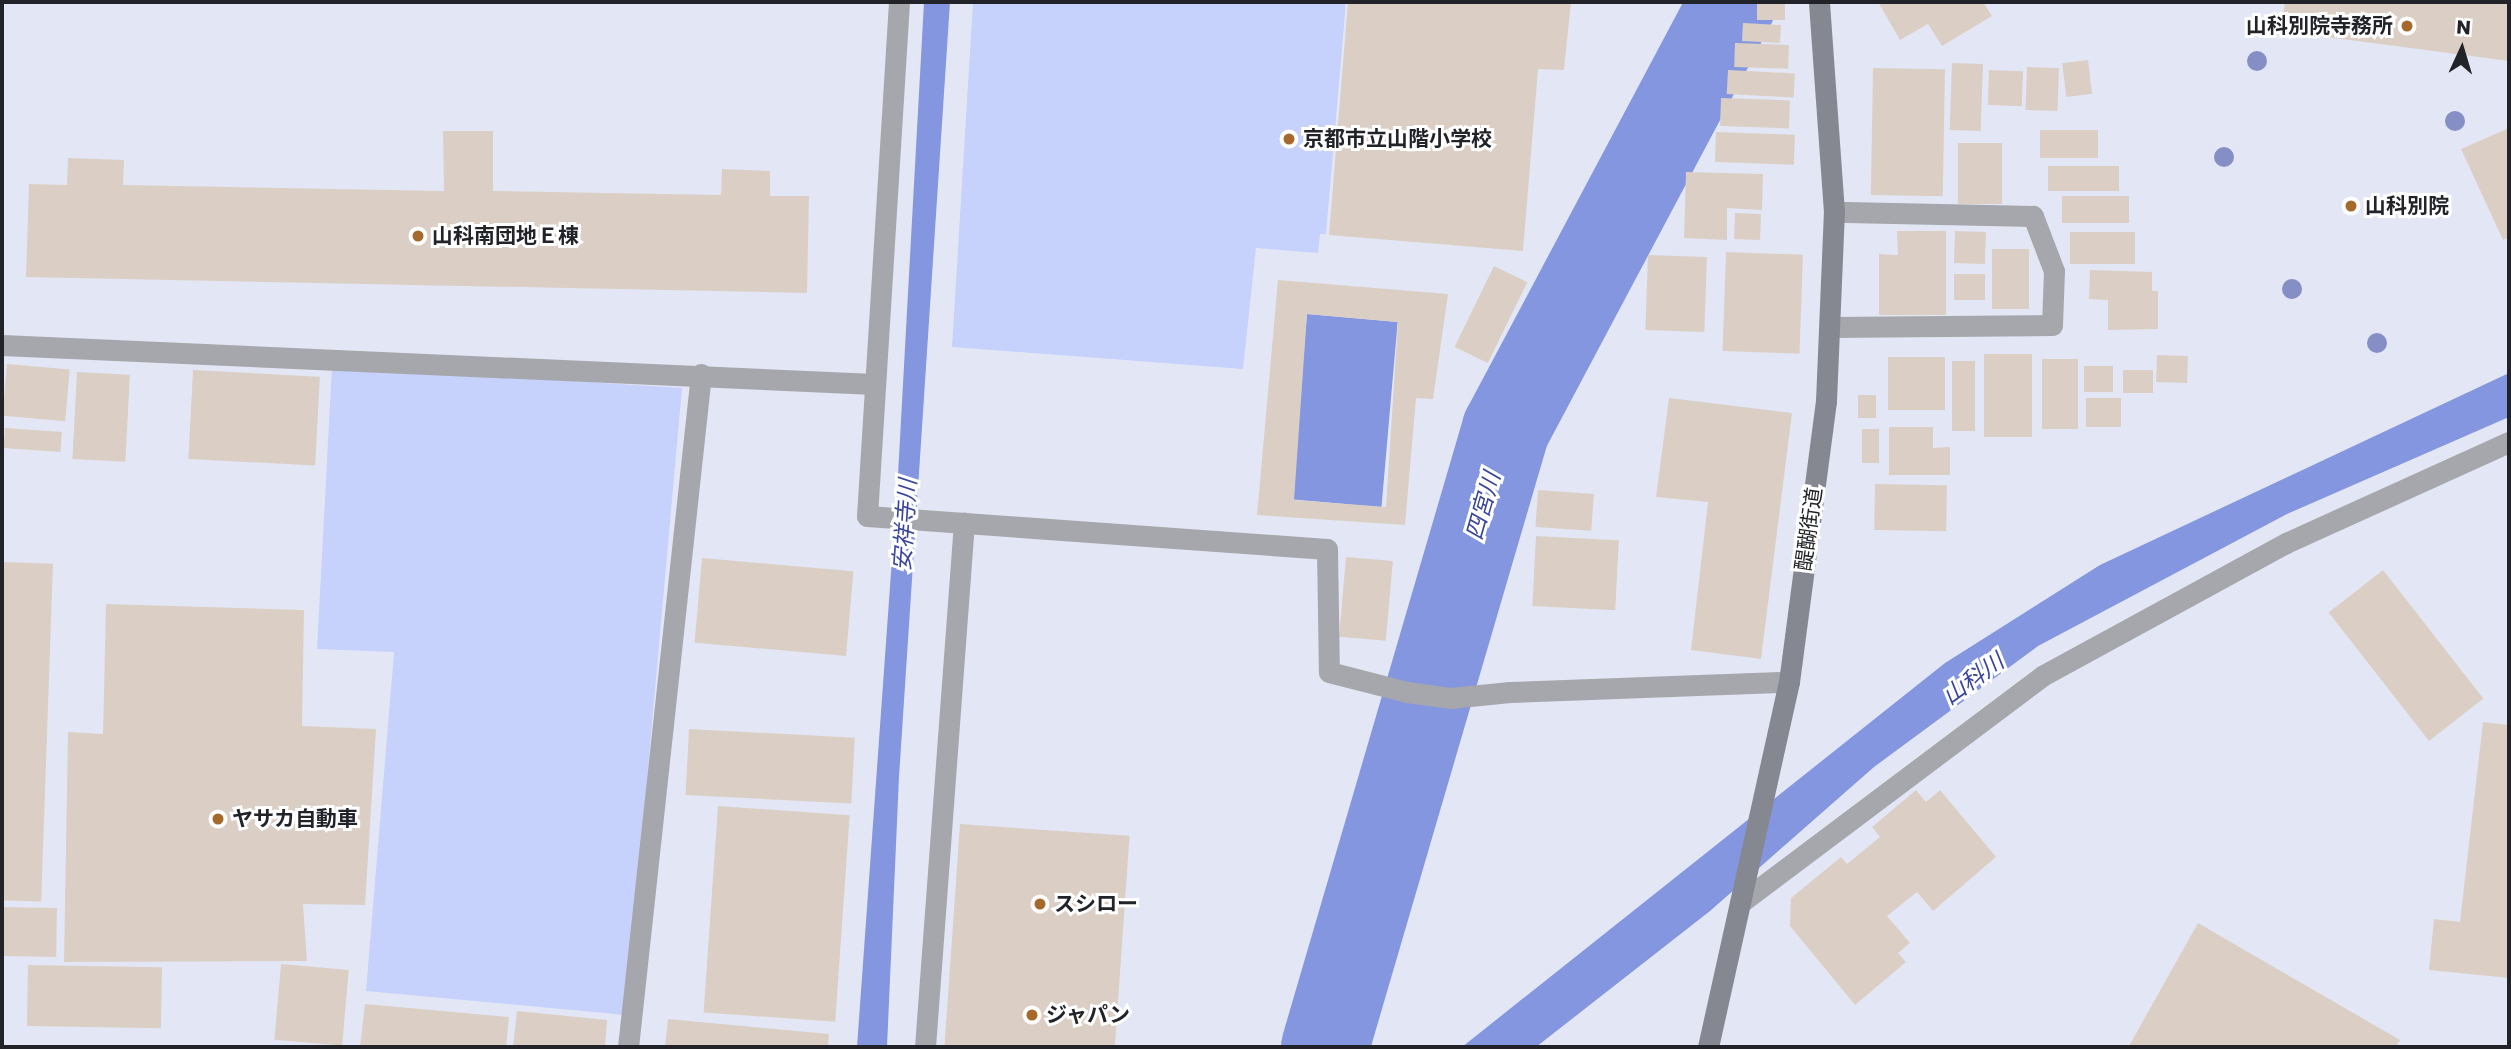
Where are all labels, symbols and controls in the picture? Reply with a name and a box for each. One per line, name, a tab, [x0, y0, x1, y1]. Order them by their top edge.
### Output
place label: 山科別院寺務所	[2246, 13, 2393, 39]
north arrow	[2427, 14, 2497, 84]
text: N	[2455, 14, 2472, 42]
marker: 山科別院寺務所	[2399, 18, 2415, 34]
place label: 京都市立山階小学校	[1303, 126, 1492, 152]
marker: 京都市立山階小学校	[1281, 131, 1297, 147]
place label: 山科別院	[2365, 193, 2449, 219]
marker: 山科別院	[2343, 198, 2359, 214]
place label: 山科南団地Ｅ棟	[432, 223, 579, 249]
marker: 山科南団地Ｅ棟	[410, 228, 426, 244]
water label: 四宮川	[1460, 469, 1506, 543]
water label: 安祥寺川	[888, 478, 922, 572]
street label: 醍醐街道	[1791, 486, 1827, 572]
water label: 山科川	[1937, 648, 2009, 710]
place label: ヤサカ自動車	[232, 806, 358, 832]
marker: ヤサカ自動車	[210, 811, 226, 827]
place label: スシロー	[1054, 891, 1138, 917]
marker: スシロー	[1032, 896, 1048, 912]
place label: ジャパン	[1046, 1002, 1130, 1028]
marker: ジャパン	[1024, 1007, 1040, 1023]

